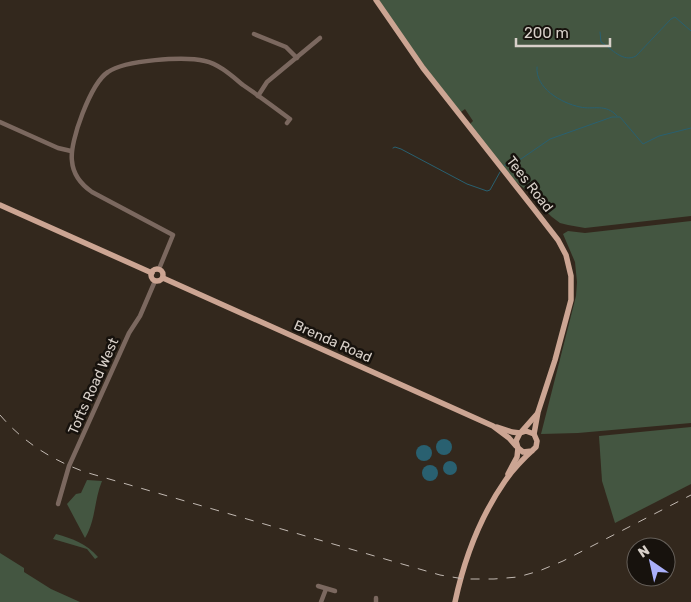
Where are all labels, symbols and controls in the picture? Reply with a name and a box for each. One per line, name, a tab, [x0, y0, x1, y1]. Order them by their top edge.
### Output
scale bar	[516, 15, 610, 47]
text: 200 m	[524, 24, 569, 42]
street label: Tees Road	[503, 153, 557, 216]
street label: Brenda Road	[291, 317, 374, 366]
street label: Tofts Road West	[65, 335, 123, 437]
north arrow	[626, 537, 676, 587]
text: N	[635, 542, 653, 562]

